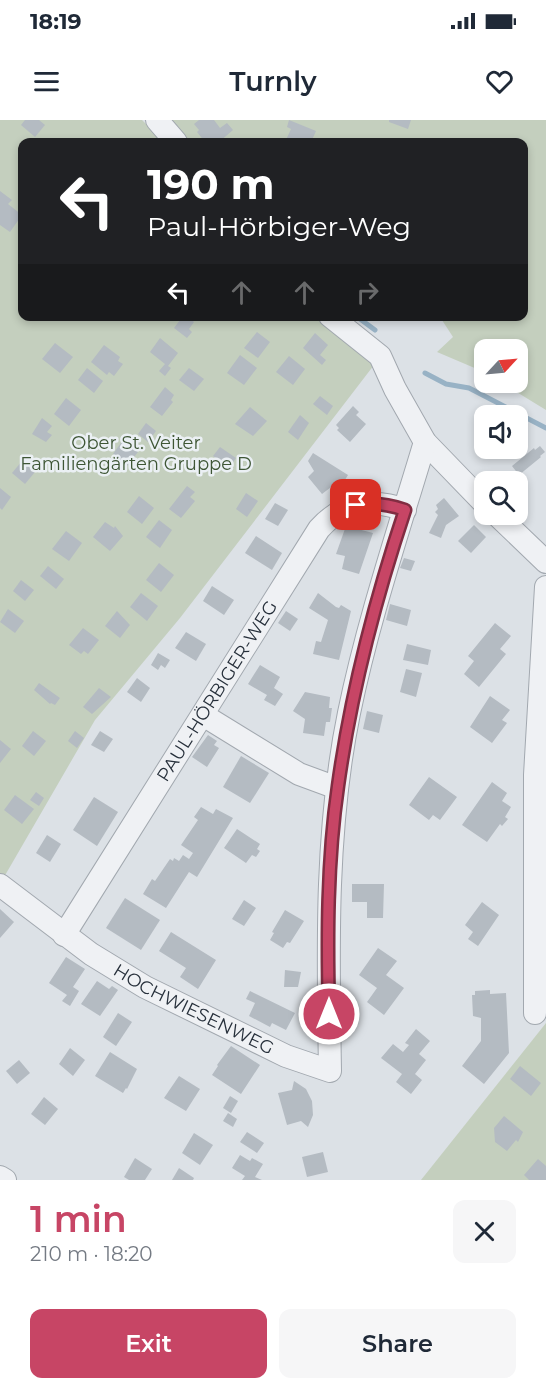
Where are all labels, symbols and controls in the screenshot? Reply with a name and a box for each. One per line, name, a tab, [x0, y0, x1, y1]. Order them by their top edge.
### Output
text: 18:19	[30, 8, 82, 35]
icon: menu	[30, 65, 63, 98]
text: Turnly	[229, 65, 317, 98]
icon: heart	[483, 65, 516, 98]
text: 190 m	[147, 158, 275, 210]
icon: left	[48, 162, 126, 240]
text: Paul-Hörbiger-Weg	[147, 210, 411, 243]
icon: left	[162, 276, 195, 309]
icon: ahead	[225, 276, 258, 309]
icon: ahead	[288, 276, 321, 309]
icon: right	[351, 276, 384, 309]
north arrow	[474, 339, 528, 393]
map controls	[474, 339, 528, 525]
button: sound	[474, 405, 528, 459]
park label: Ober St. Veiter Familiengärten Gruppe D	[20, 432, 252, 475]
button: search	[474, 471, 528, 525]
pin	[330, 479, 381, 530]
icon: arrive	[339, 488, 372, 521]
street label: PAUL-HÖRBIGER-WEG	[152, 597, 282, 786]
street label: HOCHWIESENWEG	[109, 959, 278, 1059]
position arrow	[297, 982, 361, 1046]
text: 1 min	[30, 1197, 127, 1241]
button: close	[453, 1200, 516, 1263]
text: 210 m · 18:20	[30, 1242, 153, 1266]
button: Exit	[30, 1309, 267, 1378]
button: Share	[279, 1309, 516, 1378]

